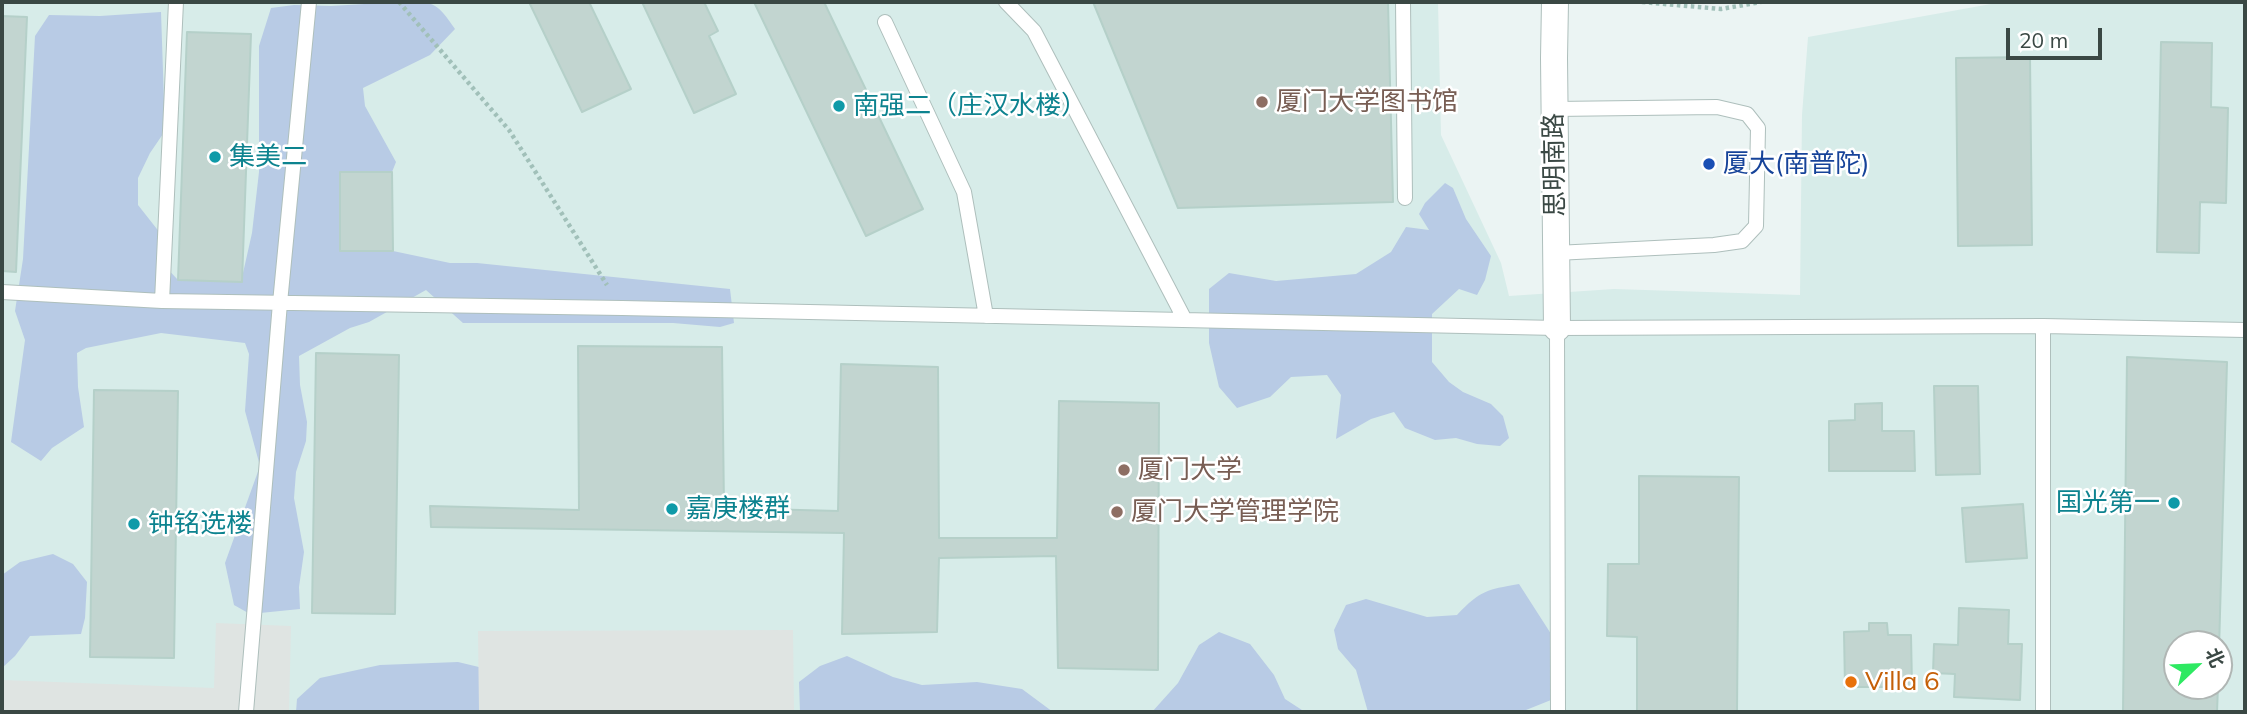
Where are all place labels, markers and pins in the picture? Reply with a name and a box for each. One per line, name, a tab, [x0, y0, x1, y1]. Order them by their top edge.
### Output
place label: 厦门大学图书馆	[1276, 86, 1458, 118]
place label: 南强二（庄汉水楼）	[853, 90, 1087, 122]
marker: 厦门大学图书馆	[1254, 94, 1270, 110]
marker: 南强二（庄汉水楼）	[831, 98, 847, 114]
place label: 集美二	[229, 141, 307, 173]
place label: 厦大(南普陀)	[1723, 148, 1870, 180]
marker: 集美二	[207, 149, 223, 165]
marker: 厦大(南普陀)	[1701, 156, 1717, 172]
place label: 厦门大学	[1138, 454, 1242, 486]
marker: 厦门大学	[1116, 462, 1132, 478]
place label: 国光第一	[2056, 487, 2160, 519]
place label: 嘉庚楼群	[686, 493, 790, 525]
marker: 国光第一	[2166, 495, 2182, 511]
place label: 厦门大学管理学院	[1131, 496, 1339, 528]
marker: 嘉庚楼群	[664, 501, 680, 517]
marker: 厦门大学管理学院	[1109, 504, 1125, 520]
place label: 钟铭选楼	[148, 508, 252, 540]
marker: 钟铭选楼	[126, 516, 142, 532]
place label: Villa 6	[1865, 666, 1940, 698]
marker: Villa 6	[1843, 674, 1859, 690]

